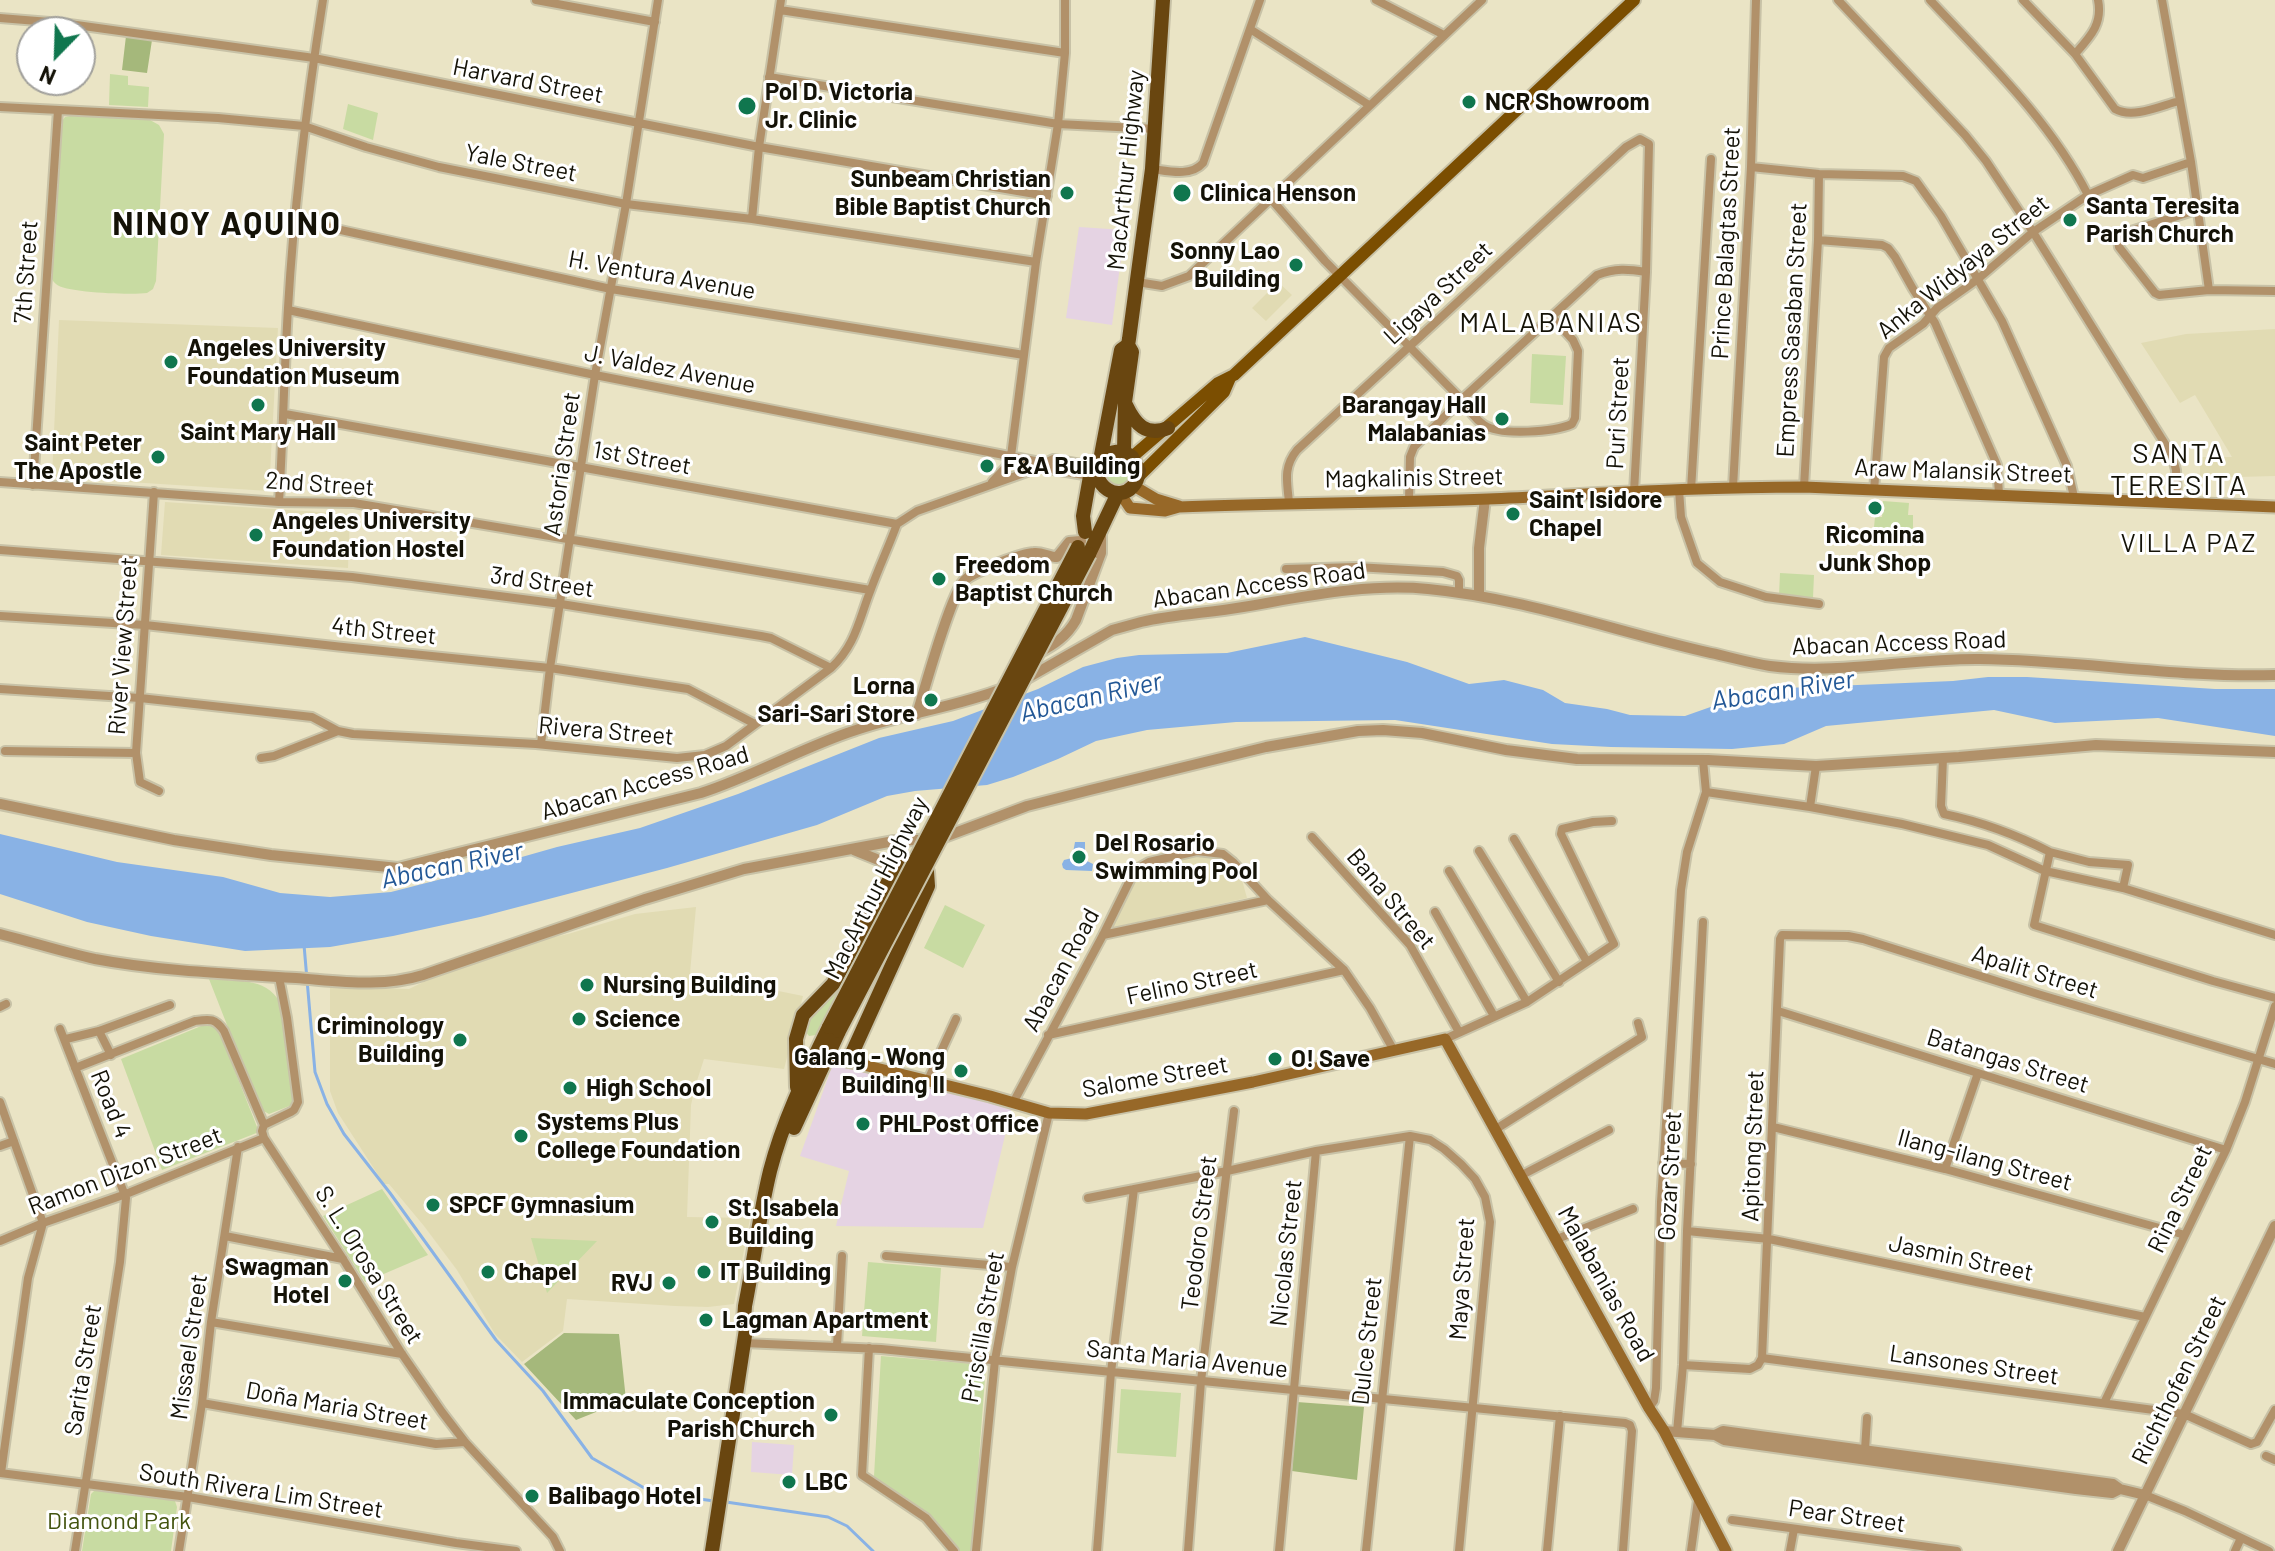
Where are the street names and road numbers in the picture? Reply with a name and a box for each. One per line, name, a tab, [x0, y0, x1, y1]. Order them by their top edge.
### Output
street label: Harvard Street	[450, 52, 606, 110]
street label: MacArthur Highway	[1101, 68, 1151, 272]
street label: Prince Balagtas Street	[1706, 126, 1746, 360]
street label: Yale Street	[463, 138, 579, 188]
street label: Anka Widyaya Street	[1871, 189, 2055, 345]
street label: Empress Sasaban Street	[1771, 202, 1813, 458]
street label: 7th Street	[8, 219, 44, 325]
street label: Ligaya Street	[1378, 235, 1498, 351]
street label: H. Ventura Avenue	[566, 244, 758, 306]
street label: J. Valdez Avenue	[582, 338, 758, 400]
street label: Puri Street	[1601, 356, 1635, 470]
street label: Astoria Street	[538, 390, 586, 538]
street label: 1st Street	[591, 435, 693, 481]
street label: Araw Malansik Street	[1854, 453, 2072, 489]
street label: Magkalinis Street	[1324, 462, 1504, 494]
street label: 2nd Street	[265, 466, 375, 502]
street label: River View Street	[102, 556, 144, 736]
street label: Abacan Access Road	[1151, 556, 1367, 614]
street label: 3rd Street	[488, 560, 596, 604]
street label: 4th Street	[330, 611, 438, 651]
street label: Abacan Access Road	[1791, 625, 2007, 661]
street label: Rivera Street	[537, 711, 675, 751]
street label: Abacan Access Road	[538, 740, 752, 826]
street label: MacArthur Highway	[817, 792, 935, 984]
street label: Bana Street	[1341, 843, 1441, 955]
street label: Abacan Road	[1016, 903, 1106, 1037]
street label: Apalit Street	[1968, 939, 2102, 1005]
street label: Felino Street	[1124, 955, 1260, 1011]
street label: Batangas Street	[1923, 1023, 2093, 1099]
street label: Salome Street	[1080, 1050, 1230, 1104]
street label: Road 4	[84, 1066, 138, 1142]
street label: Apitong Street	[1736, 1070, 1770, 1222]
street label: Gozar Street	[1652, 1110, 1688, 1242]
street label: Ramon Dizon Street	[24, 1121, 226, 1221]
street label: Ilang-ilang Street	[1895, 1123, 2075, 1197]
street label: Rina Street	[2142, 1140, 2218, 1258]
street label: Teodoro Street	[1175, 1154, 1223, 1312]
street label: Nicolas Street	[1264, 1178, 1308, 1328]
street label: S. L. Orosa Street	[309, 1181, 429, 1349]
street label: Malabanias Road	[1551, 1201, 1661, 1367]
street label: Maya Street	[1443, 1217, 1481, 1341]
street label: Jasmin Street	[1886, 1229, 2036, 1287]
street label: Priscilla Street	[956, 1249, 1010, 1405]
street label: Missael Street	[165, 1272, 213, 1422]
street label: Dulce Street	[1346, 1276, 1388, 1406]
street label: Richthofen Street	[2126, 1291, 2232, 1469]
street label: Sarita Street	[58, 1302, 108, 1438]
street label: Santa Maria Avenue	[1085, 1334, 1289, 1384]
street label: Lansones Street	[1887, 1339, 2061, 1391]
street label: Doña Maria Street	[244, 1376, 430, 1436]
street label: South Rivera Lim Street	[137, 1457, 385, 1525]
street label: Pear Street	[1787, 1494, 1907, 1538]

